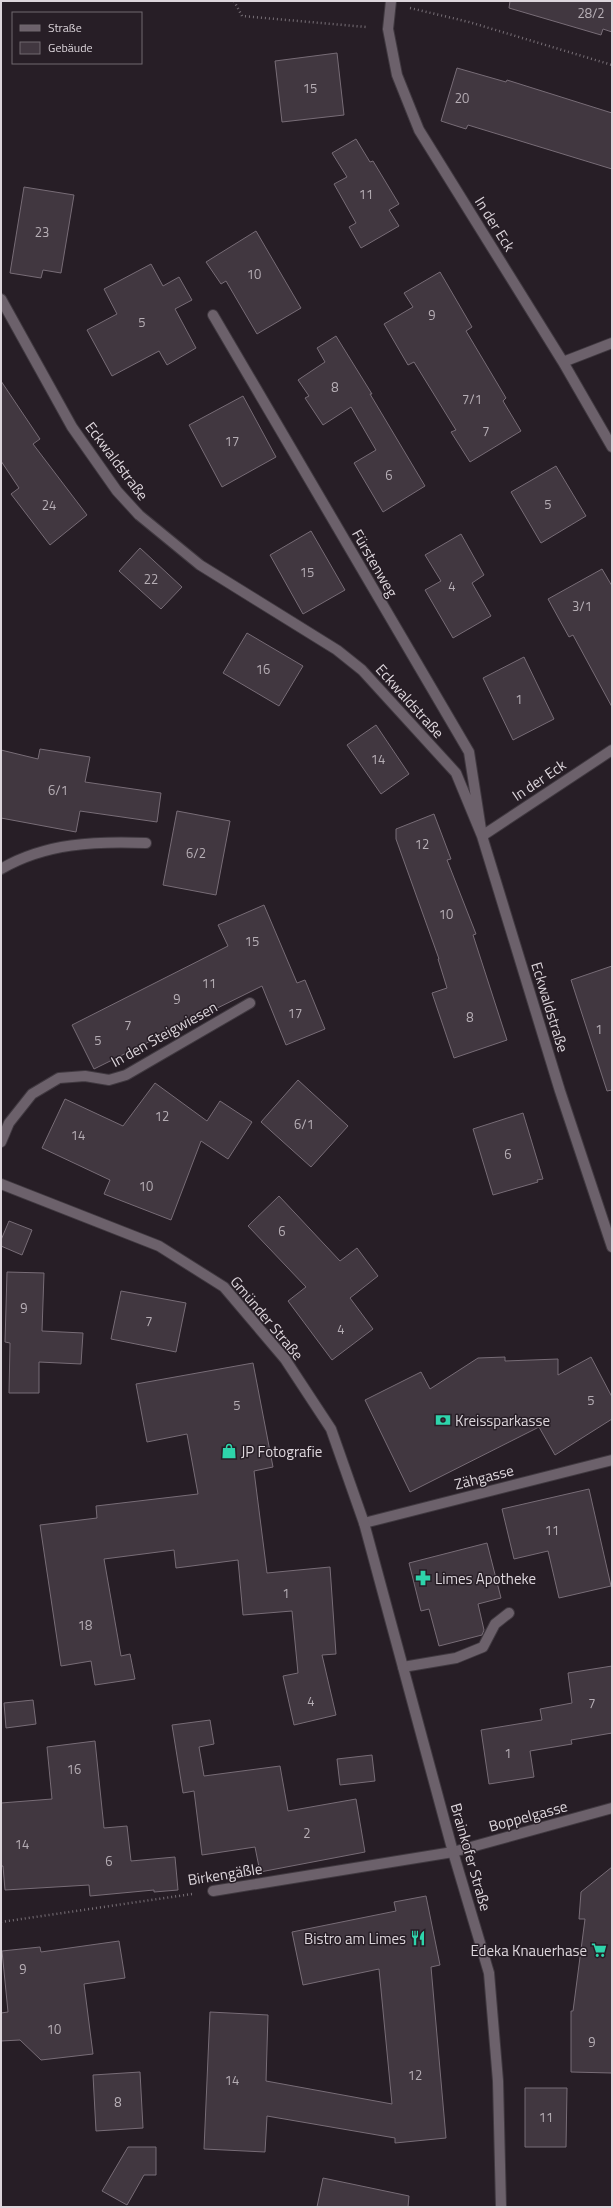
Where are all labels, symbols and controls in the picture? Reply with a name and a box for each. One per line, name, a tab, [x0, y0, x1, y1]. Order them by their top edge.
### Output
house number: 28/2	[577, 3, 605, 23]
legend	[12, 12, 142, 64]
text: Straße	[48, 18, 82, 37]
text: Gebäude	[48, 38, 93, 57]
house number: 15	[303, 78, 317, 98]
house number: 20	[455, 88, 469, 108]
house number: 11	[359, 184, 373, 204]
street label: In der Eck	[469, 192, 521, 256]
house number: 23	[35, 222, 49, 242]
house number: 10	[247, 264, 261, 284]
house number: 9	[428, 305, 436, 325]
house number: 5	[138, 312, 146, 332]
house number: 8	[331, 377, 339, 397]
house number: 7/1	[462, 389, 482, 409]
street label: Eckwaldstraße	[80, 417, 154, 505]
house number: 7	[482, 421, 490, 441]
house number: 17	[225, 431, 239, 451]
house number: 6	[385, 465, 393, 485]
house number: 5	[544, 494, 552, 514]
house number: 24	[42, 495, 56, 515]
street label: Fürstenweg	[346, 525, 404, 602]
house number: 15	[300, 562, 314, 582]
house number: 22	[144, 569, 158, 589]
house number: 4	[448, 576, 456, 596]
house number: 3/1	[572, 596, 592, 616]
house number: 16	[256, 659, 270, 679]
street label: Eckwaldstraße	[370, 659, 450, 743]
house number: 1	[515, 689, 523, 709]
house number: 14	[371, 749, 385, 769]
street label: In der Eck	[507, 753, 571, 807]
house number: 6/1	[48, 780, 68, 800]
house number: 12	[415, 834, 429, 854]
house number: 6/2	[186, 843, 206, 863]
house number: 10	[439, 904, 453, 924]
house number: 15	[245, 931, 259, 951]
street label: Eckwaldstraße	[525, 959, 575, 1055]
house number: 11	[202, 973, 216, 993]
house number: 9	[173, 989, 181, 1009]
street label: In den Steigwiesen	[107, 995, 221, 1073]
house number: 17	[288, 1003, 302, 1023]
house number: 8	[466, 1007, 474, 1027]
house number: 7	[124, 1015, 132, 1035]
house number: 1	[595, 1019, 603, 1039]
house number: 5	[94, 1030, 102, 1050]
house number: 12	[155, 1106, 169, 1126]
house number: 6/1	[294, 1114, 314, 1134]
house number: 14	[71, 1125, 85, 1145]
house number: 6	[504, 1144, 512, 1164]
house number: 10	[139, 1176, 153, 1196]
house number: 6	[278, 1221, 286, 1241]
street label: Gmünder Straße	[225, 1271, 309, 1365]
house number: 9	[20, 1298, 28, 1318]
house number: 7	[145, 1311, 153, 1331]
house number: 4	[337, 1319, 345, 1339]
house number: 5	[587, 1390, 595, 1410]
house number: 5	[233, 1395, 241, 1415]
place label: Kreissparkasse	[455, 1409, 550, 1432]
bank icon: Kreissparkasse	[434, 1411, 452, 1429]
place label: JP Fotografie	[241, 1440, 322, 1463]
shop icon: JP Fotografie	[220, 1442, 238, 1460]
street label: Zähgasse	[452, 1459, 516, 1495]
house number: 11	[545, 1520, 559, 1540]
place label: Limes Apotheke	[435, 1567, 536, 1590]
pharmacy icon: Limes Apotheke	[414, 1569, 432, 1587]
house number: 1	[282, 1583, 290, 1603]
house number: 18	[78, 1615, 92, 1635]
house number: 4	[307, 1691, 315, 1711]
house number: 7	[588, 1693, 596, 1713]
house number: 1	[504, 1743, 512, 1763]
house number: 16	[67, 1759, 81, 1779]
street label: Boppelgasse	[486, 1794, 570, 1838]
street label: Brainkofer Straße	[445, 1800, 497, 1914]
house number: 2	[303, 1823, 311, 1843]
house number: 14	[15, 1834, 29, 1854]
house number: 6	[105, 1851, 113, 1871]
street label: Birkengäßle	[186, 1857, 264, 1891]
place label: Bistro am Limes	[304, 1927, 406, 1950]
restaurant icon: Bistro am Limes	[409, 1929, 427, 1947]
place label: Edeka Knauerhase	[470, 1939, 587, 1962]
supermarket icon: Edeka Knauerhase	[590, 1941, 608, 1959]
house number: 9	[19, 1959, 27, 1979]
house number: 10	[47, 2019, 61, 2039]
house number: 9	[588, 2032, 596, 2052]
house number: 12	[408, 2065, 422, 2085]
house number: 14	[225, 2070, 239, 2090]
house number: 8	[114, 2092, 122, 2112]
house number: 11	[539, 2107, 553, 2127]

